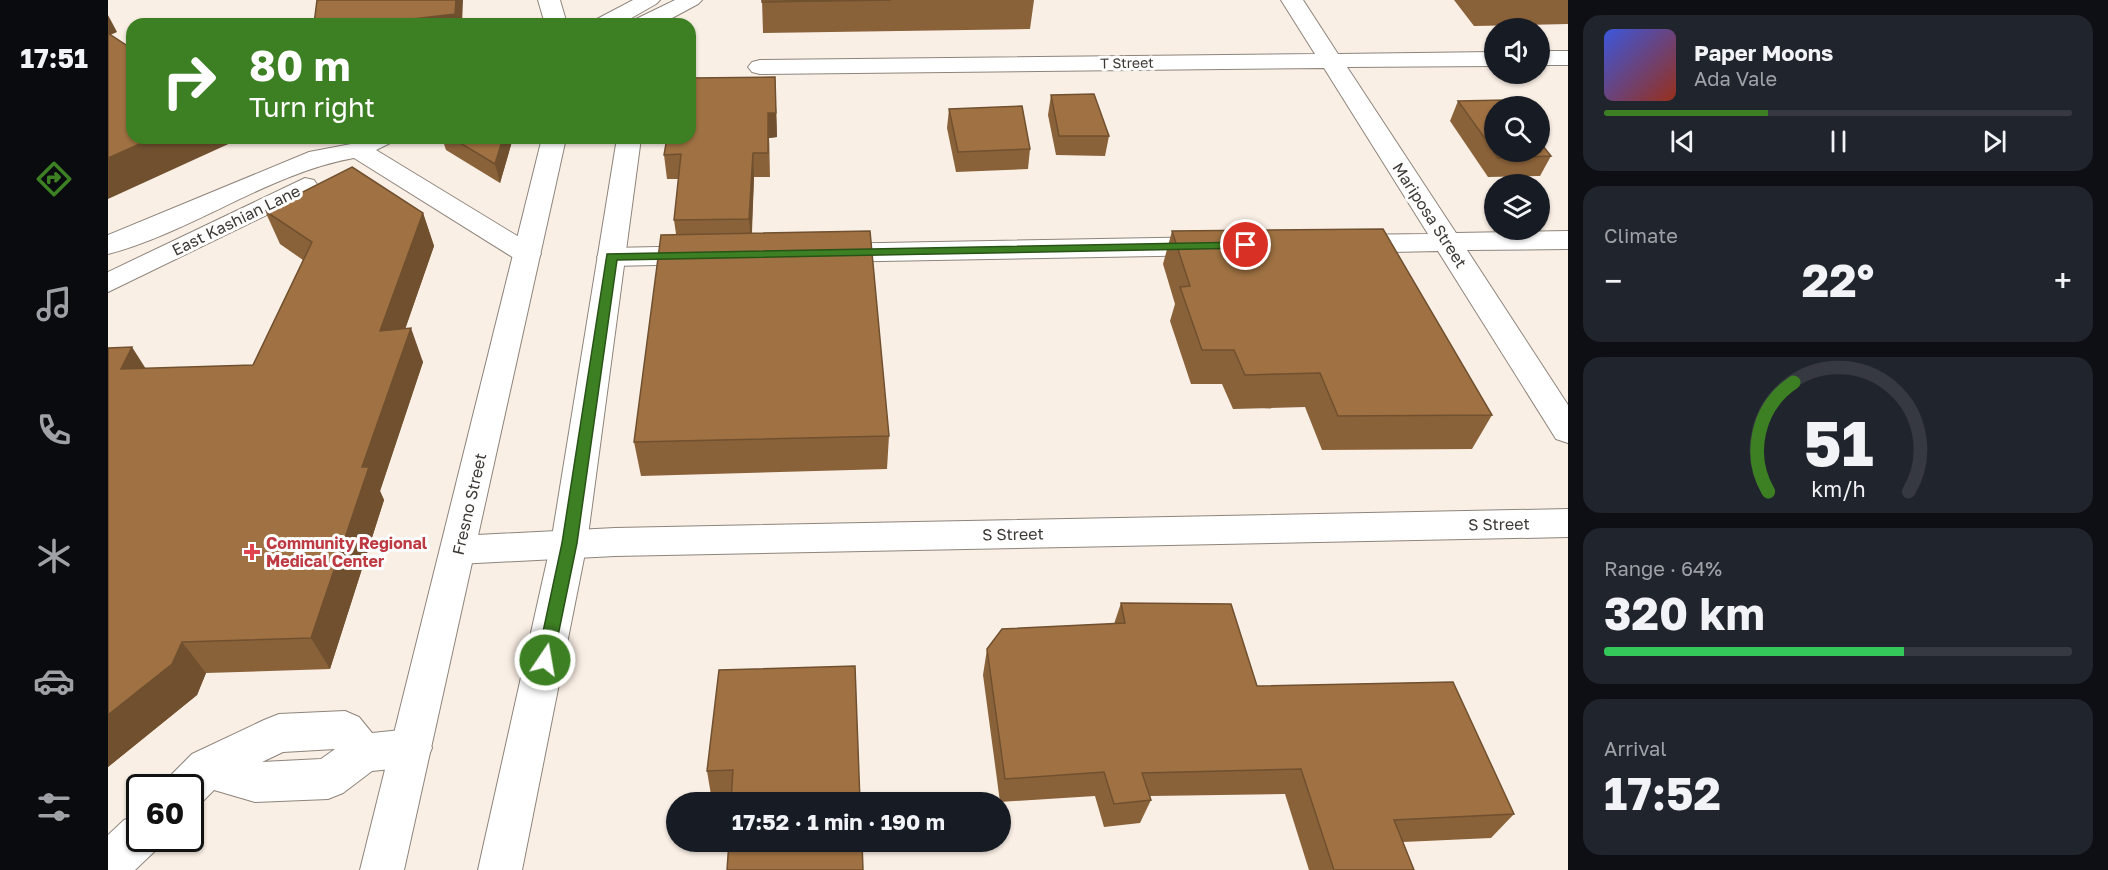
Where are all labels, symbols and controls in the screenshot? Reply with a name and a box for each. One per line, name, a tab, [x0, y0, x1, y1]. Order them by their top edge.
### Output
map controls	[1484, 18, 1550, 240]
button: sound	[1484, 18, 1550, 84]
text: Paper Moons	[1694, 39, 1833, 66]
text: 80 m	[249, 40, 350, 90]
text: 17:51	[20, 42, 88, 74]
icon: right	[150, 42, 228, 120]
street label: T Street	[1100, 54, 1154, 71]
text: Ada Vale	[1694, 66, 1777, 90]
text: Turn right	[249, 91, 375, 123]
button: search	[1484, 96, 1550, 162]
icon: previous	[1666, 125, 1699, 158]
icon: pause	[1822, 125, 1855, 158]
icon: next	[1978, 125, 2011, 158]
icon: directions	[33, 158, 75, 200]
street label: Mariposa Street	[1388, 159, 1472, 271]
button: layers	[1484, 174, 1550, 240]
street label: East Kashian Lane	[169, 180, 303, 260]
pin	[1220, 219, 1271, 270]
text: Climate	[1604, 223, 1678, 247]
icon: arrive	[1229, 228, 1262, 261]
text: 22°	[1802, 253, 1874, 307]
text: −	[1604, 261, 1622, 300]
text: +	[2054, 261, 2072, 300]
icon: music	[33, 283, 75, 325]
text: 51	[1803, 405, 1873, 480]
icon: phone	[33, 409, 75, 451]
street label: Fresno Street	[448, 451, 490, 557]
text: km/h	[1811, 476, 1865, 502]
street label: S Street	[1468, 513, 1530, 535]
street label: S Street	[982, 523, 1044, 545]
place label: Community Regional Medical Center	[266, 533, 428, 571]
icon: climate	[33, 535, 75, 577]
marker: Community Regional Medical Center	[243, 543, 261, 561]
text: Range · 64%	[1604, 556, 1722, 580]
text: 320 km	[1604, 586, 1765, 640]
position arrow	[513, 628, 577, 692]
icon: car	[33, 660, 75, 702]
text: Arrival	[1604, 736, 1667, 760]
text: 17:52	[1604, 766, 1721, 820]
speed limit sign: 60	[126, 774, 204, 852]
icon: filters	[33, 786, 75, 828]
text: 17:52 · 1 min · 190 m	[732, 808, 945, 835]

